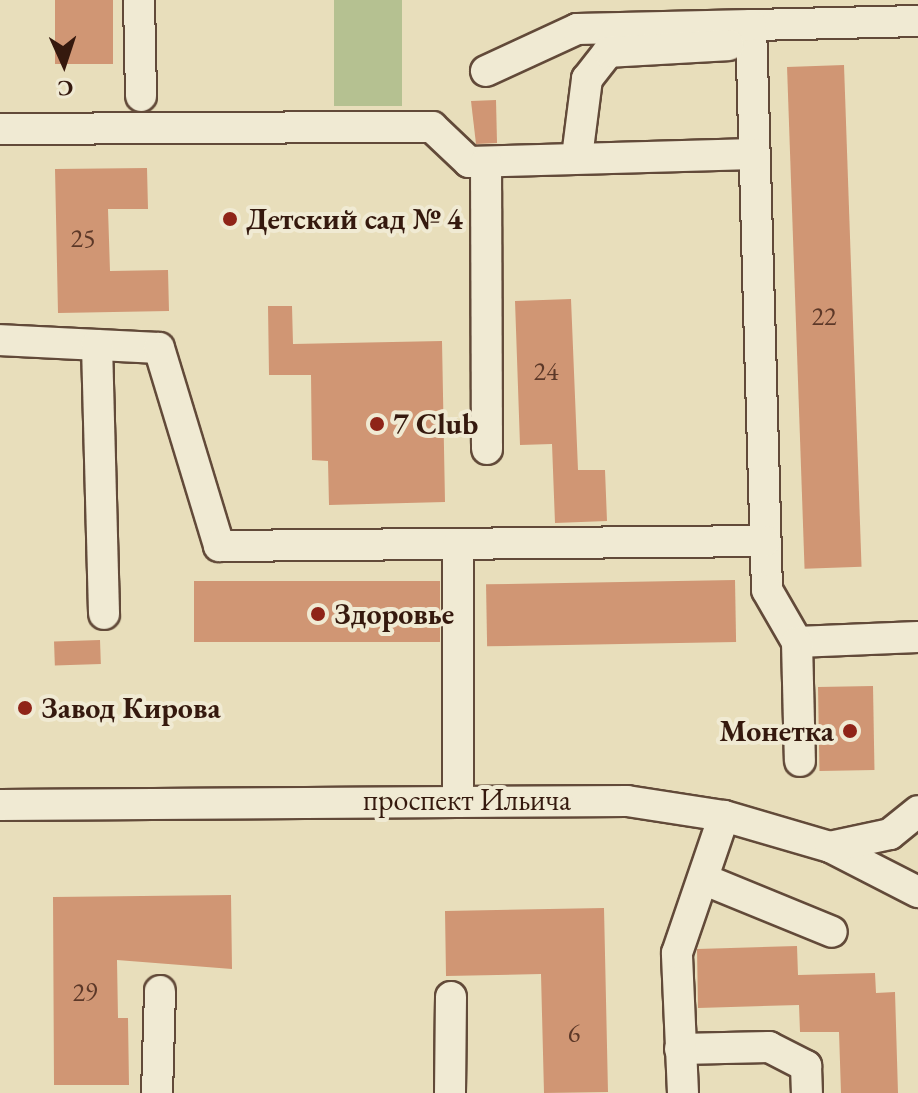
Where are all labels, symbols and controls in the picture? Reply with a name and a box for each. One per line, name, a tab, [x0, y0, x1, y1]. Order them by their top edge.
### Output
north arrow	[24, 24, 104, 104]
text: С	[57, 74, 74, 103]
place label: Детский сад № 4	[246, 201, 463, 237]
marker: Детский сад № 4	[221, 210, 239, 228]
house number: 25	[71, 223, 95, 255]
house number: 22	[812, 301, 836, 333]
house number: 24	[534, 356, 558, 388]
place label: 7 Club	[393, 406, 478, 442]
marker: 7 Club	[368, 415, 386, 433]
place label: Здоровье	[334, 596, 454, 632]
marker: Здоровье	[309, 605, 327, 623]
place label: Завод Кирова	[41, 690, 221, 726]
marker: Завод Кирова	[16, 699, 34, 717]
place label: Монетка	[719, 713, 834, 749]
marker: Монетка	[841, 722, 859, 740]
street label: проспект Ильича	[363, 782, 571, 818]
house number: 29	[73, 977, 97, 1009]
house number: 6	[568, 1018, 580, 1050]

